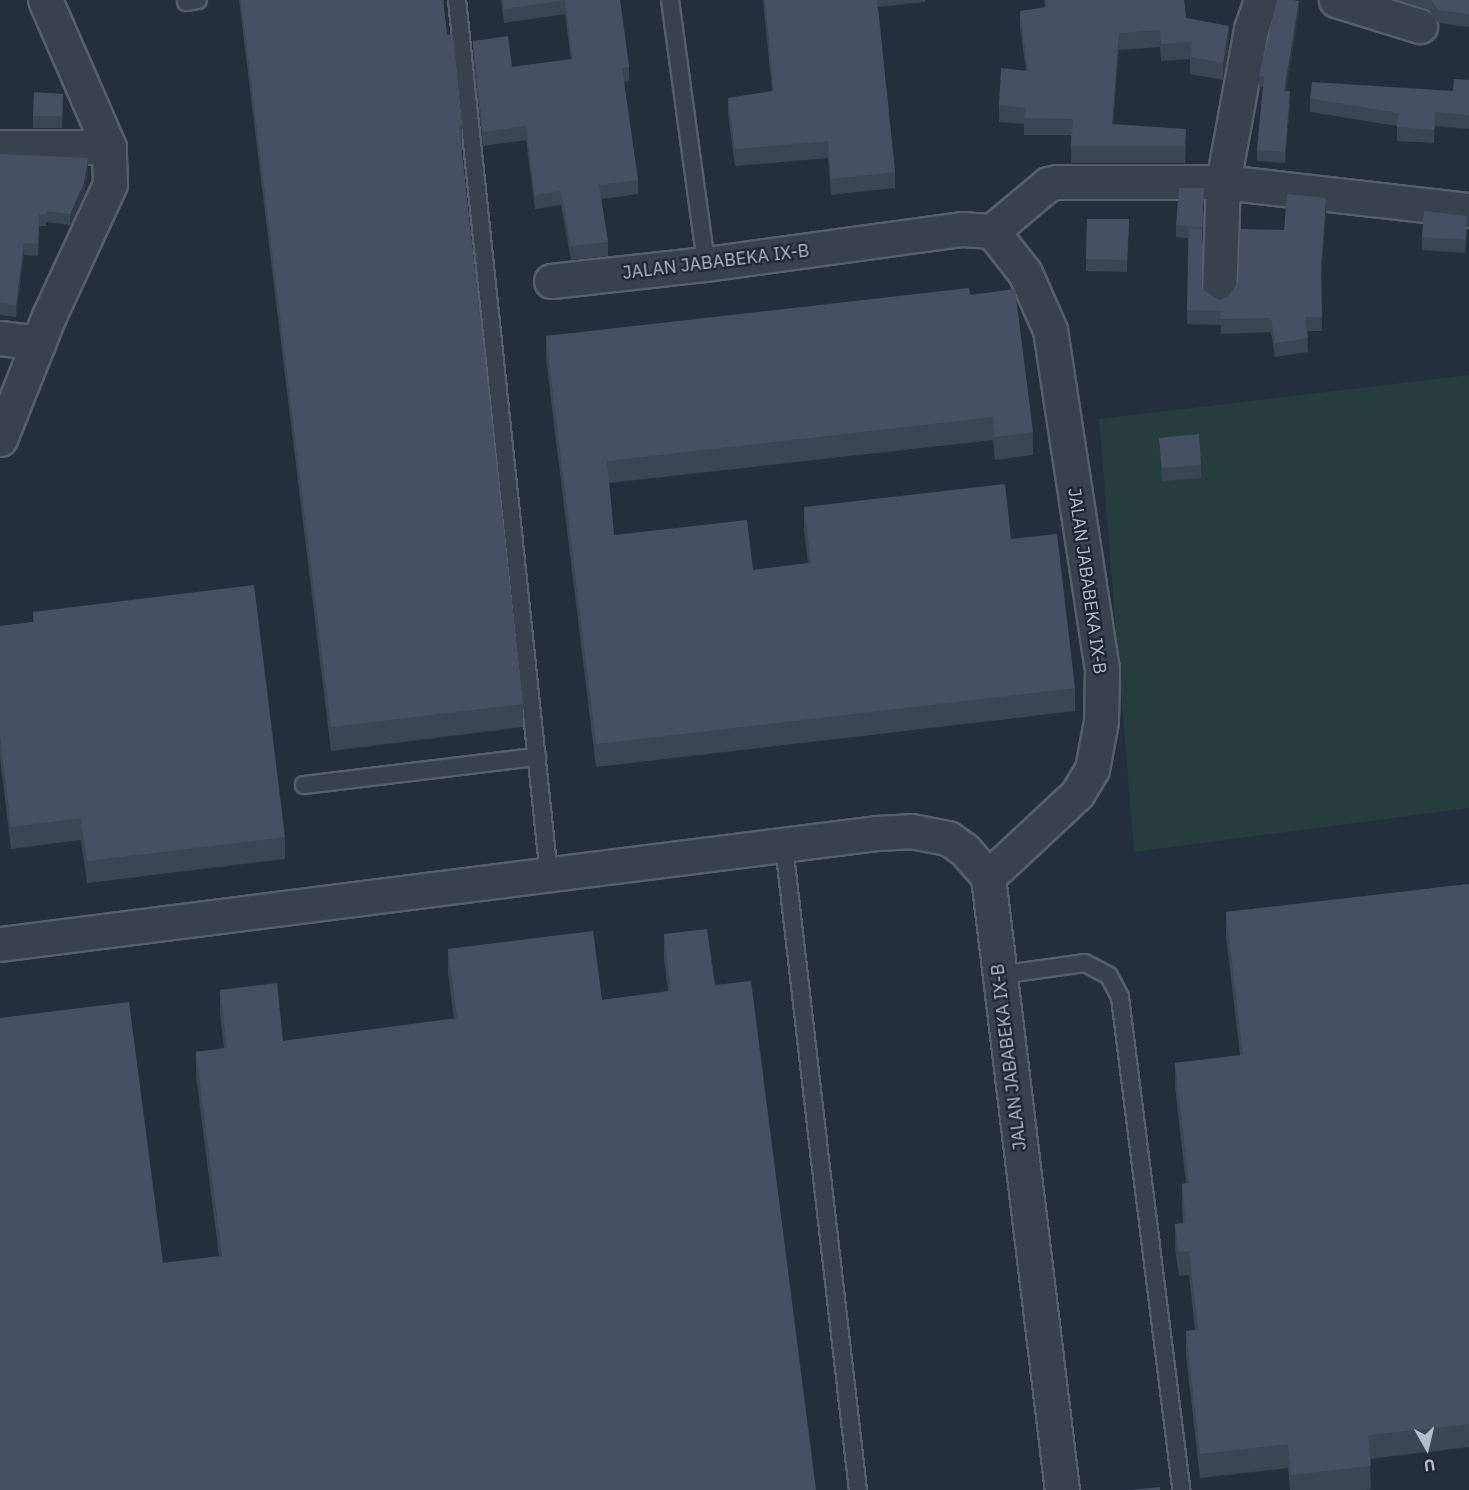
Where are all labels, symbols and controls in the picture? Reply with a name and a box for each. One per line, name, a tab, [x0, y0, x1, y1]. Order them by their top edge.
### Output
street label: JALAN JABABEKA IX-B	[621, 240, 811, 284]
street label: JALAN JABABEKA IX-B	[1063, 486, 1111, 676]
street label: JALAN JABABEKA IX-B	[987, 962, 1031, 1152]
north arrow	[1397, 1418, 1457, 1478]
text: U	[1423, 1455, 1436, 1476]

